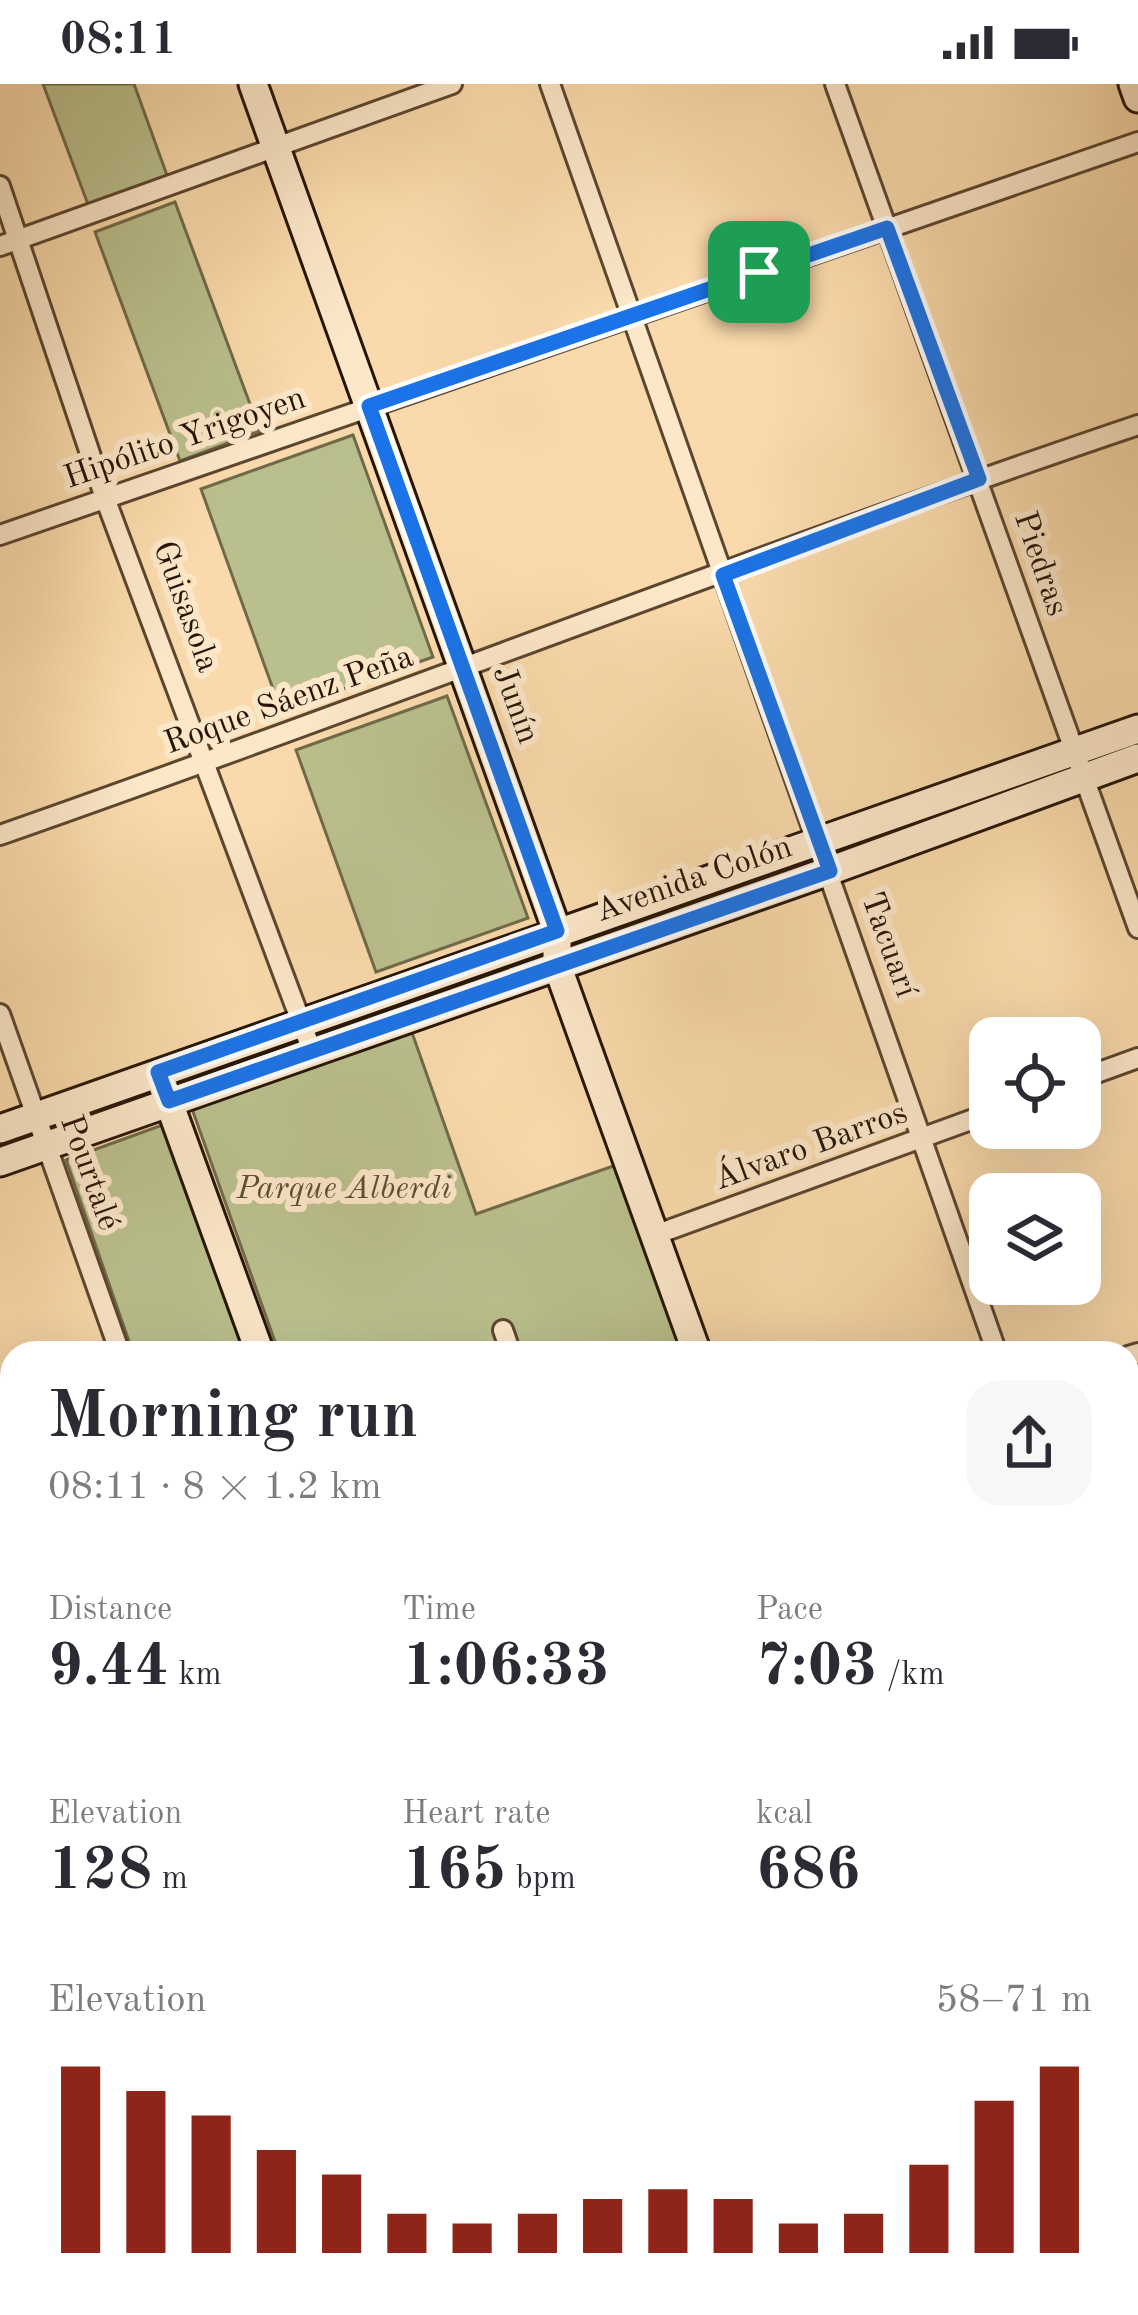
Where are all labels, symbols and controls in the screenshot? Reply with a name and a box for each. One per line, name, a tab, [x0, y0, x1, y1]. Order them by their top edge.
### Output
text: 08:11	[60, 19, 177, 64]
pin	[708, 221, 810, 323]
icon: arrive	[726, 239, 792, 305]
street label: Hipólito Yrigoyen	[60, 382, 310, 496]
street label: Piedras	[1007, 508, 1073, 620]
street label: Guisasola	[146, 537, 224, 677]
street label: Roque Sáenz Peña	[160, 641, 418, 761]
street label: Junín	[486, 662, 544, 748]
street label: Avenida Colón	[592, 831, 796, 929]
street label: Tacuarí	[854, 888, 922, 1003]
map controls	[969, 1017, 1101, 1305]
button: locate	[969, 1017, 1101, 1149]
street label: Álvaro Barros	[708, 1090, 912, 1197]
street label: Pourtalé	[53, 1111, 125, 1235]
park label: Parque Alberdi	[235, 1173, 452, 1206]
button: layers	[969, 1173, 1101, 1305]
button: share	[966, 1380, 1092, 1506]
text: Morning run	[48, 1386, 418, 1452]
text: 08:11 · 8 × 1.2 km	[48, 1468, 382, 1507]
text: Distance	[48, 1594, 172, 1627]
text: Time	[402, 1594, 476, 1627]
text: Pace	[756, 1594, 823, 1627]
text: 9.44	[48, 1638, 169, 1698]
text: 1:06:33	[402, 1638, 610, 1698]
text: 7:03	[756, 1638, 877, 1698]
text: km	[169, 1659, 222, 1692]
text: /km	[877, 1659, 945, 1692]
text: Elevation	[48, 1798, 182, 1831]
text: Heart rate	[402, 1798, 550, 1831]
text: kcal	[756, 1798, 813, 1831]
text: 128	[48, 1842, 152, 1902]
text: 165	[402, 1842, 506, 1902]
text: 686	[756, 1842, 860, 1902]
text: m	[152, 1863, 188, 1896]
text: bpm	[506, 1863, 576, 1896]
text: Elevation	[48, 1981, 207, 2020]
text: 58–71 m	[935, 1981, 1092, 2020]

